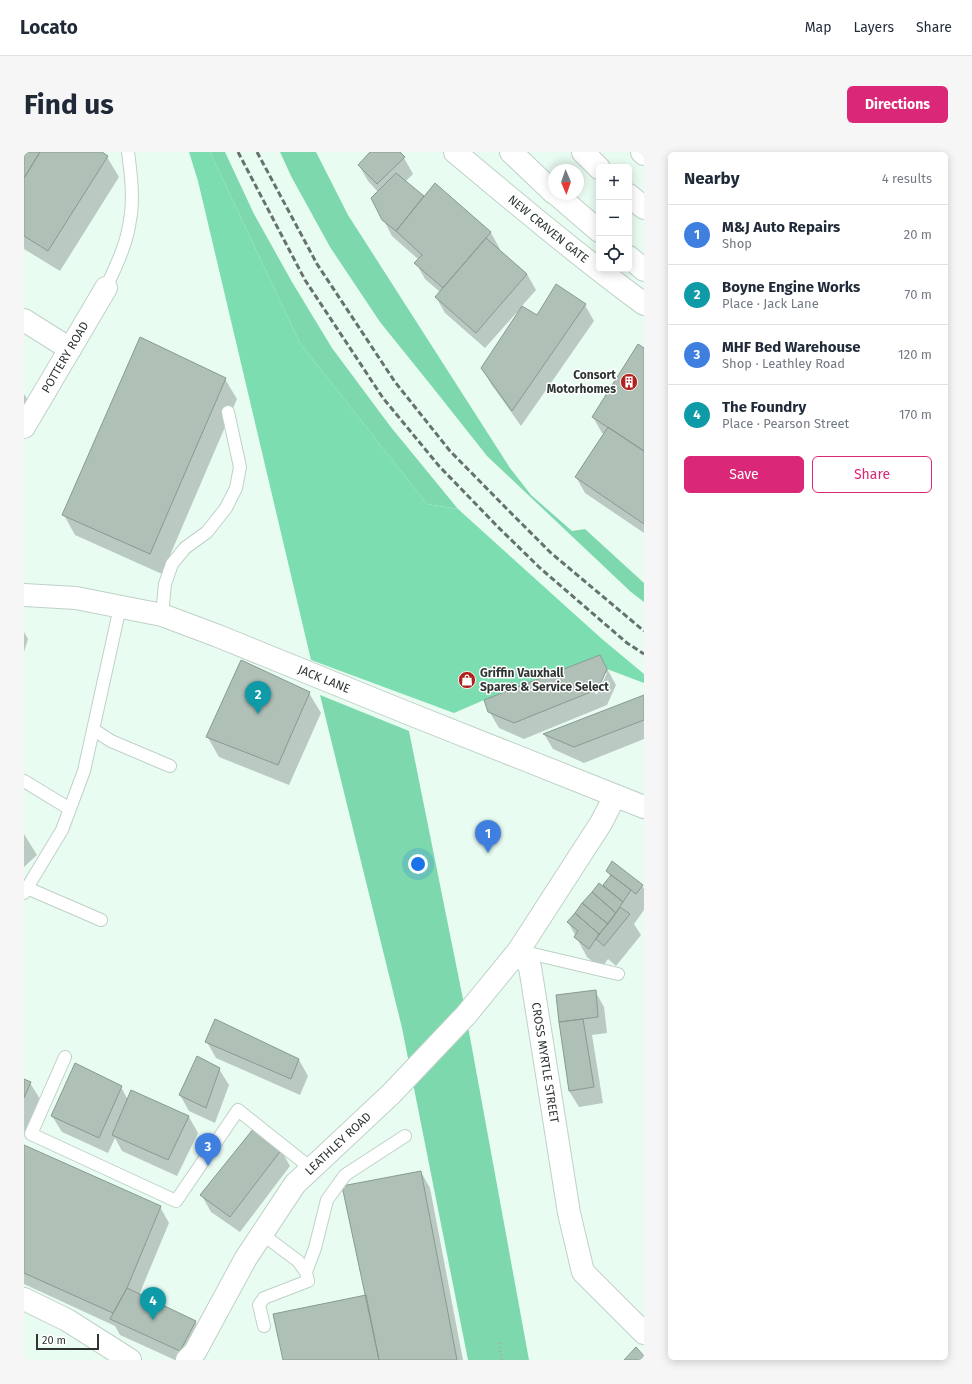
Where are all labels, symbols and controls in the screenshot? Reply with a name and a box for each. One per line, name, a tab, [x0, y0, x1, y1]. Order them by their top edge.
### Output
text: Locato	[20, 16, 78, 39]
text: Map	[805, 19, 831, 36]
text: Layers	[853, 19, 894, 36]
text: Share	[916, 19, 952, 36]
button: Directions	[847, 86, 948, 123]
text: Find us	[24, 88, 114, 121]
north arrow	[548, 164, 584, 200]
map controls	[596, 164, 632, 272]
button: +	[596, 164, 632, 200]
text: Nearby	[684, 168, 739, 189]
text: 4 results	[882, 171, 932, 186]
street label: NEW CRAVEN GATE	[505, 192, 591, 266]
button: −	[596, 200, 632, 236]
text: M&J Auto Repairs	[722, 218, 840, 236]
text: 1	[694, 227, 700, 242]
text: 20 m	[904, 227, 932, 242]
button: locate	[596, 236, 632, 272]
text: Shop	[722, 236, 752, 251]
text: Boyne Engine Works	[722, 278, 860, 296]
text: 2	[694, 287, 700, 302]
text: 70 m	[905, 287, 932, 302]
text: Place · Jack Lane	[722, 296, 819, 311]
street label: POTTERY ROAD	[39, 319, 92, 395]
text: MHF Bed Warehouse	[722, 338, 861, 356]
text: 3	[694, 347, 700, 362]
text: 120 m	[898, 347, 932, 362]
text: Shop · Leathley Road	[722, 356, 845, 371]
place label: Consort Motorhomes	[547, 368, 616, 396]
building icon: Consort Motorhomes	[619, 372, 639, 392]
text: The Foundry	[722, 398, 806, 416]
text: 4	[693, 407, 701, 422]
text: 170 m	[899, 407, 932, 422]
text: Place · Pearson Street	[722, 416, 849, 431]
button: Save	[684, 456, 804, 493]
button: Share	[812, 456, 932, 493]
street label: JACK LANE	[296, 662, 352, 696]
place label: Griffin Vauxhall Spares & Service Select	[480, 666, 609, 694]
shop icon: Griffin Vauxhall Spares & Service Select	[457, 670, 477, 690]
pin: 2	[245, 681, 271, 714]
pin: 1	[475, 820, 501, 853]
your location	[408, 854, 428, 874]
street label: CROSS MYRTLE STREET	[529, 1001, 562, 1125]
street label: LEATHLEY ROAD	[302, 1109, 374, 1178]
pin: 3	[195, 1133, 221, 1166]
pin: 4	[140, 1287, 166, 1320]
scale bar	[36, 1332, 99, 1351]
text: 20 m	[42, 1334, 66, 1347]

